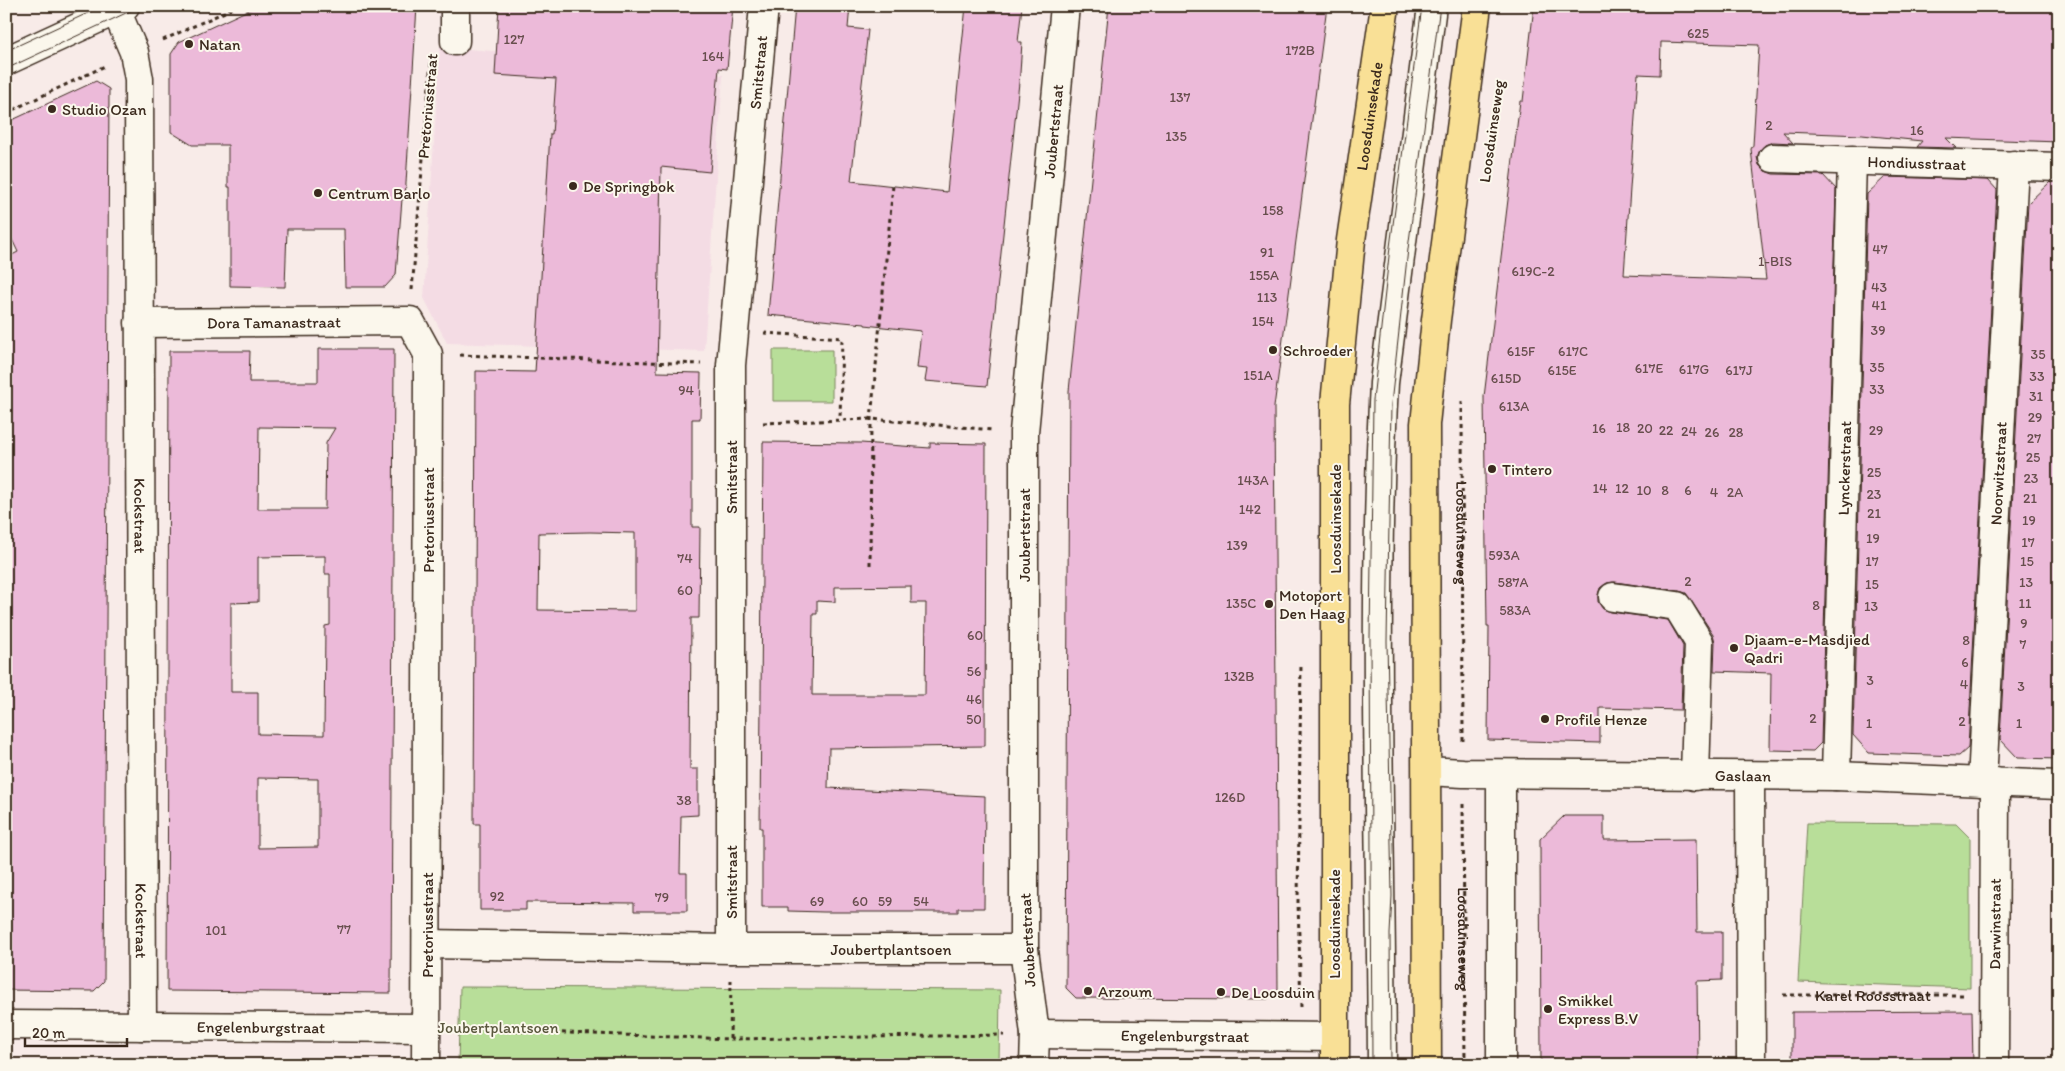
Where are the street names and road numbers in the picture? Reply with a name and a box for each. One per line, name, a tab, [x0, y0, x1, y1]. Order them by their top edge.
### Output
street label: Smitstraat	[746, 35, 771, 110]
street label: Pretoriusstraat	[413, 53, 442, 159]
street label: Loosduinsekade	[1352, 60, 1387, 172]
street label: Loosduinseweg	[1475, 78, 1508, 184]
street label: Joubertstraat	[1039, 83, 1067, 179]
street label: Hondiusstraat	[1867, 152, 1967, 174]
street label: Dora Tamanastraat	[207, 313, 341, 332]
street label: Lynckerstraat	[1834, 421, 1855, 516]
street label: Noorwitzstraat	[1986, 421, 2011, 526]
street label: Smitstraat	[722, 440, 741, 514]
street label: Loosduinsekade	[1326, 464, 1345, 574]
street label: Pretoriusstraat	[419, 467, 438, 573]
street label: Kockstraat	[130, 478, 150, 554]
street label: Loosduinseweg	[1452, 481, 1472, 586]
street label: Joubertstraat	[1015, 488, 1034, 582]
street label: Gaslaan	[1715, 766, 1771, 785]
street label: Smitstraat	[722, 845, 741, 919]
street label: Loosduinsekade	[1325, 869, 1344, 979]
street label: Pretoriusstraat	[418, 872, 437, 978]
street label: Darwinstraat	[1985, 878, 2005, 970]
street label: Kockstraat	[132, 883, 151, 959]
street label: Loosduinseweg	[1454, 887, 1473, 992]
street label: Joubertstraat	[1016, 892, 1039, 988]
street label: Joubertplantsoen	[830, 940, 952, 959]
street label: Karel Roosstraat	[1815, 986, 1931, 1005]
street label: Engelenburgstraat	[197, 1017, 325, 1037]
street label: Engelenburgstraat	[1121, 1026, 1249, 1046]

